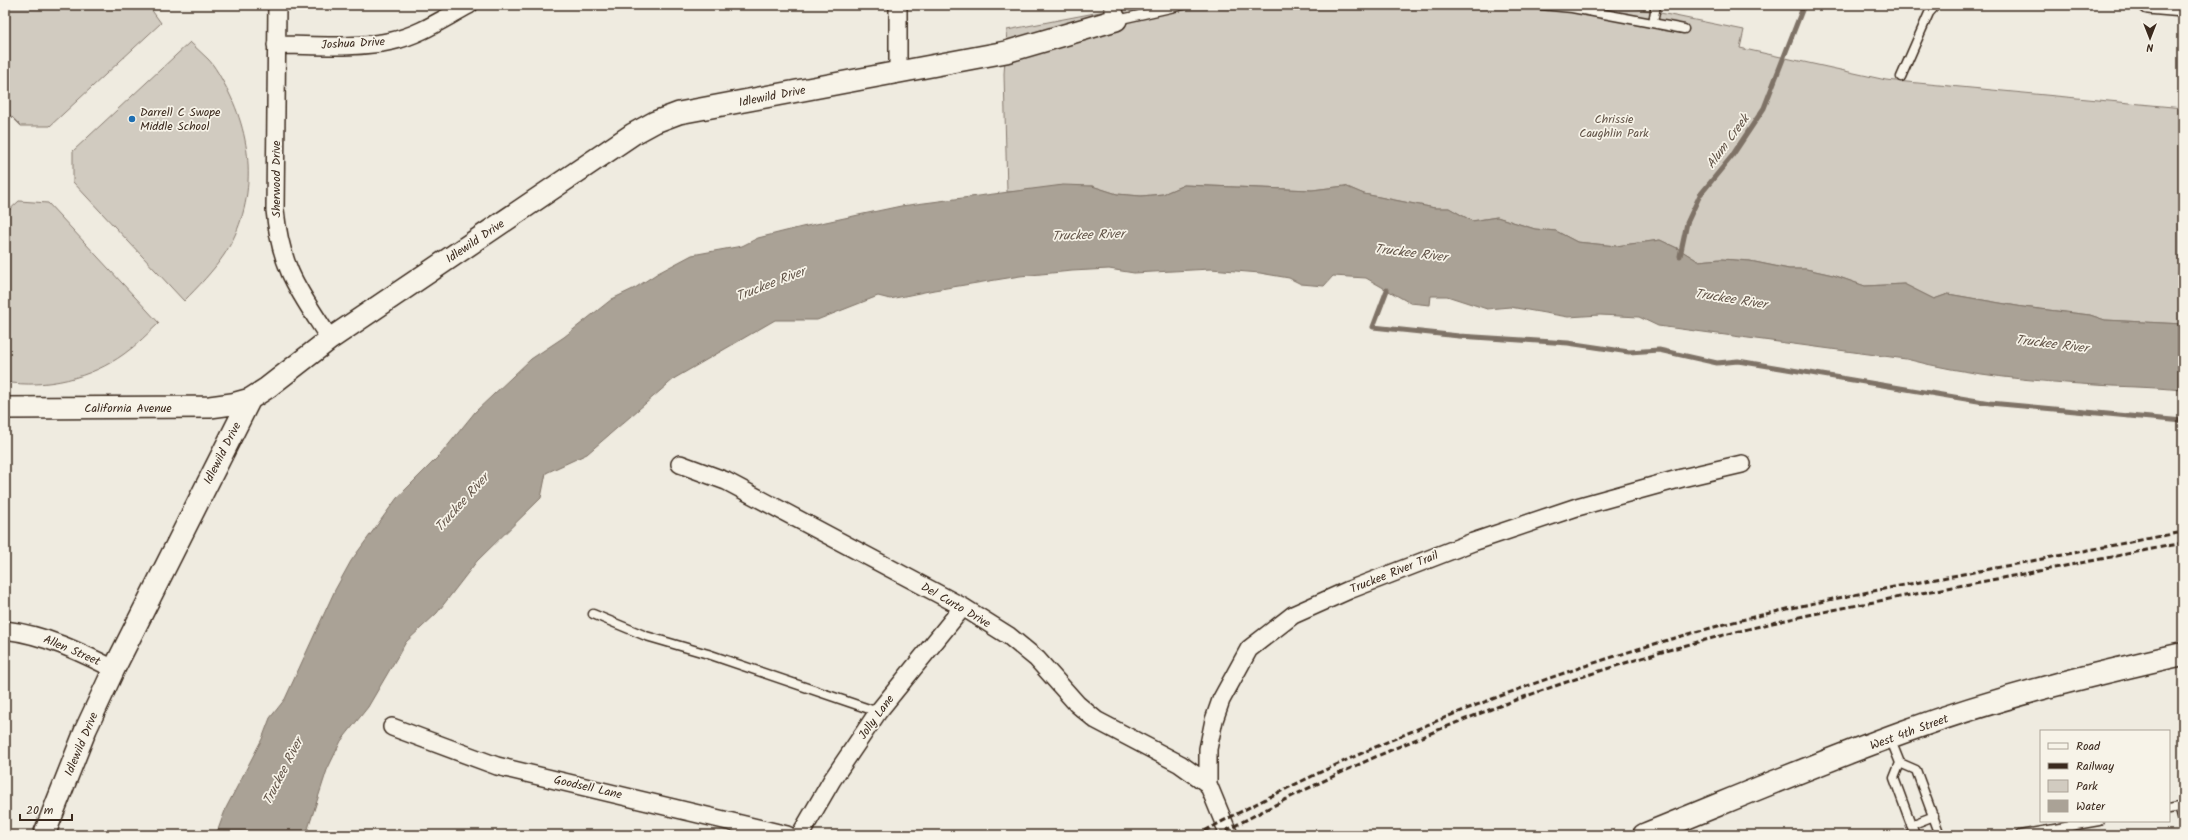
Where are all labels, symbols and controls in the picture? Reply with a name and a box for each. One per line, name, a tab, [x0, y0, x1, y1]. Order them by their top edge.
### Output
north arrow	[2130, 18, 2170, 58]
street label: Joshua Drive	[321, 32, 386, 55]
text: N	[2146, 38, 2153, 56]
street label: Idlewild Drive	[737, 81, 808, 112]
place label: Darrell C Swope Middle School	[140, 103, 221, 136]
water label: Alum Creek	[1701, 109, 1756, 173]
park label: Chrissie Caughlin Park	[1579, 110, 1649, 143]
marker: Darrell C Swope Middle School	[127, 114, 137, 124]
street label: Sherwood Drive	[267, 140, 286, 217]
street label: Idlewild Drive	[442, 214, 509, 268]
water label: Truckee River	[1051, 224, 1127, 247]
water label: Truckee River	[1373, 239, 1451, 269]
water label: Truckee River	[733, 261, 811, 307]
water label: Truckee River	[1693, 283, 1771, 316]
water label: Truckee River	[2014, 330, 2092, 360]
street label: California Avenue	[84, 399, 172, 418]
street label: Idlewild Drive	[199, 418, 247, 488]
water label: Truckee River	[430, 467, 496, 537]
street label: Truckee River Trail	[1347, 546, 1441, 599]
street label: Del Curto Drive	[917, 578, 995, 633]
street label: Allen Street	[40, 630, 104, 671]
street label: Jolly Lane	[854, 690, 900, 744]
street label: Idlewild Drive	[59, 709, 104, 779]
street label: West 4th Street	[1867, 709, 1951, 755]
legend	[2040, 730, 2170, 822]
water label: Truckee River	[257, 732, 310, 809]
text: Road	[2076, 737, 2101, 756]
text: Railway	[2076, 757, 2114, 776]
street label: Goodsell Lane	[552, 770, 624, 805]
text: Park	[2076, 777, 2098, 796]
scale bar	[20, 796, 72, 822]
text: Water	[2076, 797, 2106, 816]
text: 20 m	[26, 801, 54, 820]

